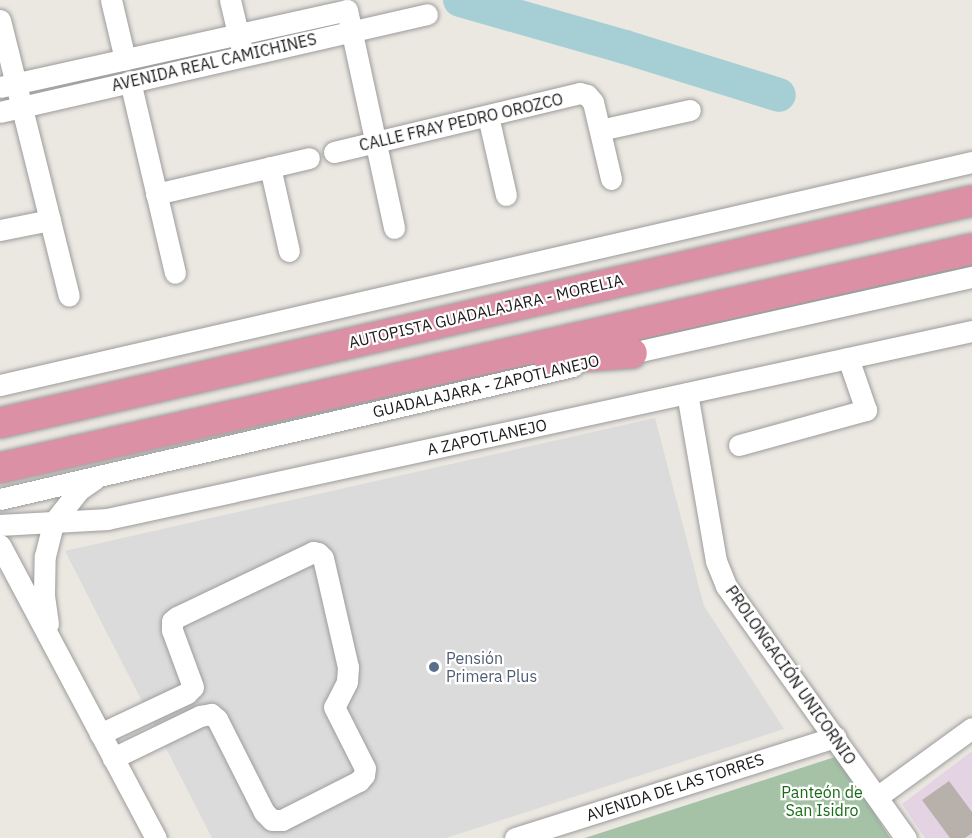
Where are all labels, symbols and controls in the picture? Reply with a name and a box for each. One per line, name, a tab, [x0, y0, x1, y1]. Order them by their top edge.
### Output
street label: AVENIDA REAL CAMICHINES	[110, 29, 318, 95]
street label: CALLE FRAY PEDRO OROZCO	[357, 89, 565, 155]
street label: AUTOPISTA GUADALAJARA - MORELIA	[347, 270, 625, 352]
street label: GUADALAJARA - ZAPOTLANEJO	[371, 351, 601, 421]
street label: A ZAPOTLANEJO	[425, 415, 549, 459]
street label: PROLONGACIÓN UNICORNIO	[722, 582, 860, 768]
place label: Pensión Primera Plus	[446, 648, 537, 686]
marker: Pensión Primera Plus	[427, 660, 441, 674]
street label: AVENIDA DE LAS TORRES	[584, 749, 766, 825]
park label: Panteón de San Isidro	[781, 782, 863, 820]

